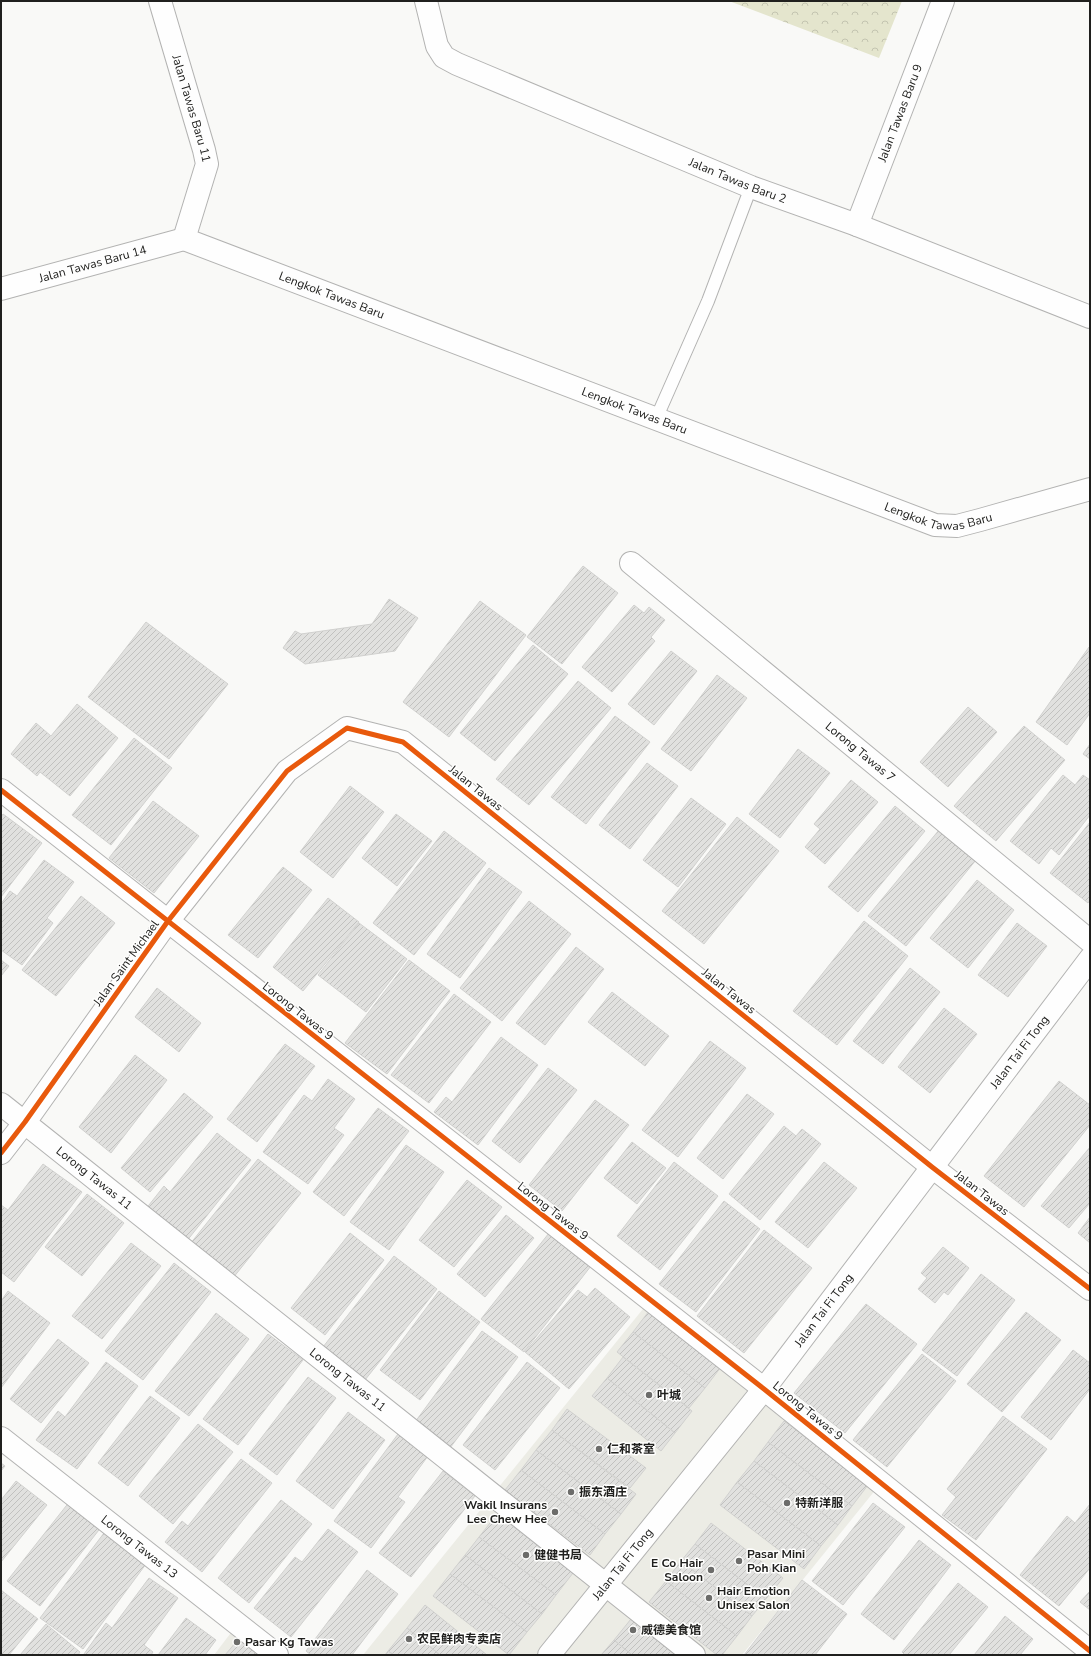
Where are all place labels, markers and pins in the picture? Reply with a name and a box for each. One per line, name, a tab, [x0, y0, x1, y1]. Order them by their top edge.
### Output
place label: 叶城	[657, 1387, 681, 1403]
marker: 叶城	[644, 1390, 654, 1400]
place label: 仁和茶室	[607, 1441, 655, 1457]
marker: 仁和茶室	[594, 1444, 604, 1454]
place label: 振东酒庄	[579, 1484, 627, 1500]
marker: 振东酒庄	[566, 1487, 576, 1497]
place label: 特新洋服	[795, 1495, 844, 1511]
place label: Wakil Insurans Lee Chew Hee	[464, 1497, 547, 1527]
marker: 特新洋服	[782, 1498, 792, 1508]
marker: Wakil Insurans Lee Chew Hee	[550, 1507, 560, 1517]
place label: Pasar Mini Poh Kian	[747, 1546, 805, 1576]
place label: 健健书局	[534, 1547, 582, 1563]
marker: 健健书局	[521, 1550, 531, 1560]
place label: E Co Hair Saloon	[651, 1555, 703, 1585]
marker: Pasar Mini Poh Kian	[734, 1556, 744, 1566]
marker: E Co Hair Saloon	[706, 1565, 716, 1575]
place label: Hair Emotion Unisex Salon	[717, 1583, 790, 1613]
marker: Hair Emotion Unisex Salon	[704, 1593, 714, 1603]
place label: 威德美食馆	[641, 1622, 701, 1638]
marker: 威德美食馆	[628, 1625, 638, 1635]
place label: 农民鲜肉专卖店	[417, 1631, 501, 1647]
place label: Pasar Kg Tawas	[245, 1634, 333, 1650]
marker: 农民鲜肉专卖店	[404, 1634, 414, 1644]
marker: Pasar Kg Tawas	[232, 1637, 242, 1647]

